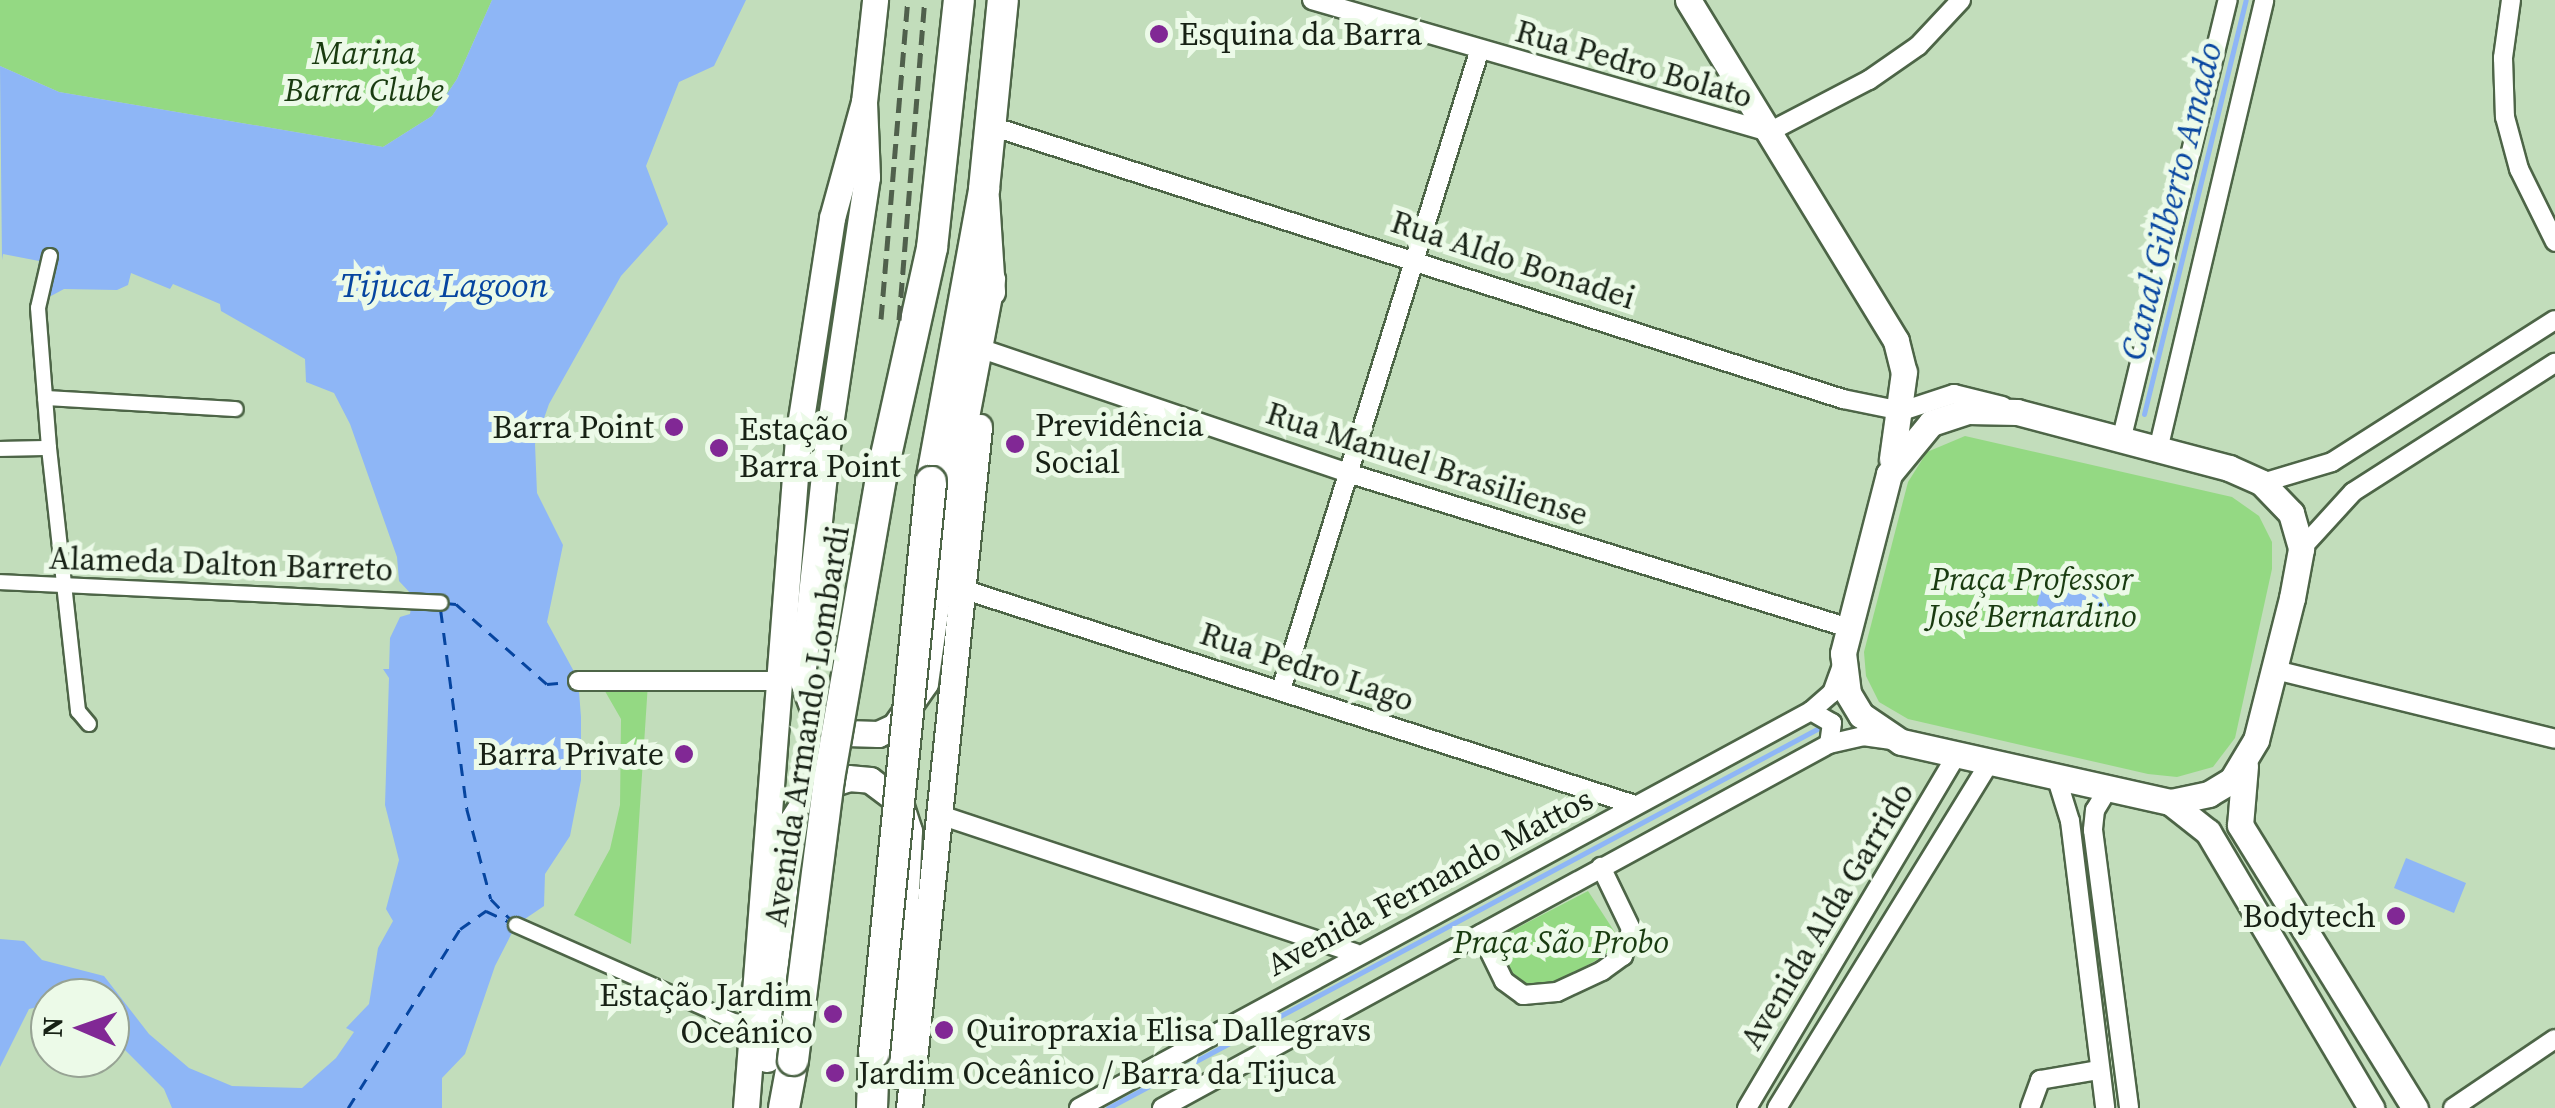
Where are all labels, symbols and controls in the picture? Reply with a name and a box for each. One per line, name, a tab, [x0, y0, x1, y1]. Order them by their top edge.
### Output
street label: Rua Pedro Bolato	[1511, 12, 1757, 116]
place label: Esquina da Barra	[1179, 15, 1422, 53]
marker: Esquina da Barra	[1148, 23, 1170, 45]
park label: Marina Barra Clube	[284, 35, 444, 110]
water label: Canal Gilberto Amado	[2111, 38, 2231, 364]
street label: Rua Aldo Bonadei	[1386, 202, 1640, 318]
water label: Tijuca Lagoon	[340, 264, 548, 306]
street label: Rua Manuel Brasiliense	[1261, 394, 1593, 534]
place label: Previdência Social	[1035, 407, 1204, 482]
place label: Barra Point	[492, 408, 654, 446]
place label: Estação Barra Point	[739, 411, 901, 486]
marker: Barra Point	[663, 416, 685, 438]
marker: Previdência Social	[1004, 433, 1026, 455]
marker: Estação Barra Point	[708, 437, 730, 459]
street label: Avenida Armando Lombardi	[756, 523, 858, 929]
street label: Alameda Dalton Barreto	[48, 539, 394, 589]
park label: Praça Professor José Bernardino	[1927, 561, 2137, 636]
street label: Rua Pedro Lago	[1195, 614, 1419, 720]
place label: Barra Private	[478, 735, 664, 773]
marker: Barra Private	[673, 743, 695, 765]
street label: Avenida Alda Garrido	[1732, 776, 1922, 1056]
street label: Avenida Fernando Mattos	[1260, 780, 1600, 984]
place label: Bodytech	[2243, 897, 2376, 935]
marker: Bodytech	[2385, 905, 2407, 927]
park label: Praça São Probo	[1453, 923, 1669, 961]
place label: Estação Jardim Oceânico	[599, 977, 813, 1052]
north arrow	[30, 978, 130, 1078]
marker: Estação Jardim Oceânico	[822, 1003, 844, 1025]
place label: Quiropraxia Elisa Dallegravs	[966, 1011, 1371, 1049]
text: N	[33, 1016, 71, 1038]
marker: Quiropraxia Elisa Dallegravs	[931, 1017, 957, 1043]
place label: Jardim Oceânico / Barra da Tijuca	[858, 1054, 1337, 1092]
marker: Jardim Oceânico / Barra da Tijuca	[822, 1060, 848, 1086]

